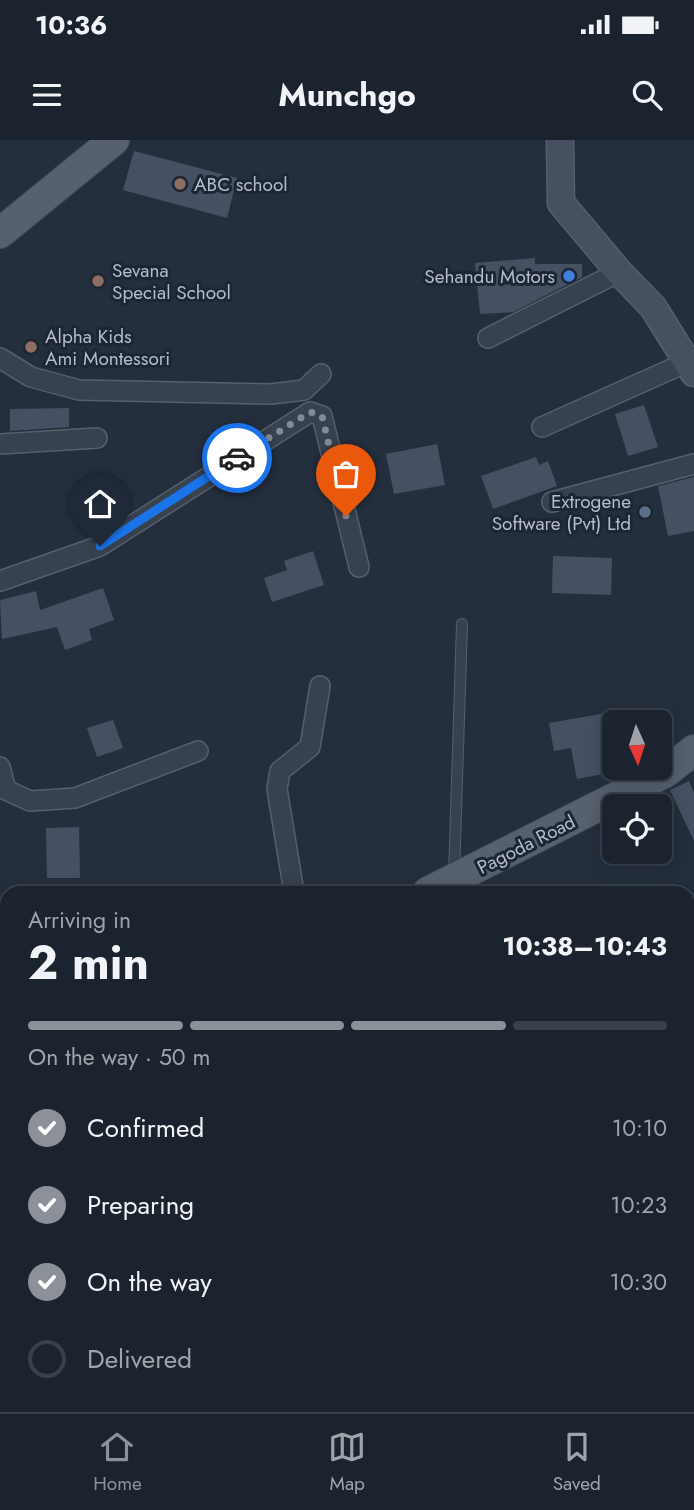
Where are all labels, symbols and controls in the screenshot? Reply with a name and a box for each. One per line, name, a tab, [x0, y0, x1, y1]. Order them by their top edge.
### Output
text: 10:36	[35, 6, 107, 44]
text: Munchgo	[278, 72, 416, 118]
icon: menu	[28, 76, 66, 114]
icon: search	[628, 76, 666, 114]
place label: ABC school	[194, 171, 288, 198]
marker: ABC school	[172, 176, 188, 192]
place label: Sevana Special School	[112, 257, 231, 306]
place label: Sehandu Motors	[424, 263, 555, 290]
marker: Sehandu Motors	[561, 268, 577, 284]
marker: Sevana Special School	[90, 273, 106, 289]
place label: Alpha Kids Ami Montessori	[45, 323, 170, 372]
marker: Alpha Kids Ami Montessori	[23, 339, 39, 355]
courier	[202, 423, 272, 493]
icon: car	[218, 439, 256, 477]
pin	[316, 444, 376, 516]
icon: bag	[327, 455, 365, 493]
pin	[70, 474, 130, 546]
icon: home	[81, 485, 119, 523]
place label: Extrogene Software (Pvt) Ltd	[492, 488, 631, 537]
marker: Extrogene Software (Pvt) Ltd	[637, 504, 653, 520]
north arrow	[602, 710, 672, 780]
map controls	[602, 710, 672, 864]
button: locate	[602, 794, 672, 864]
street label: Pagoda Road	[472, 808, 580, 881]
text: Arriving in	[28, 903, 131, 937]
text: 10:38–10:43	[502, 927, 667, 965]
text: 2 min	[28, 930, 149, 996]
text: On the way · 50 m	[28, 1040, 211, 1074]
icon: check	[28, 1109, 66, 1147]
text: Confirmed	[87, 1109, 204, 1147]
text: 10:10	[612, 1111, 667, 1145]
icon: check	[28, 1186, 66, 1224]
text: Preparing	[87, 1186, 194, 1224]
text: 10:23	[610, 1188, 667, 1222]
icon: check	[28, 1263, 66, 1301]
text: On the way	[87, 1263, 212, 1301]
text: 10:30	[610, 1265, 667, 1299]
text: Delivered	[87, 1340, 192, 1378]
tab: Home	[93, 1428, 142, 1497]
tab: Map	[328, 1428, 366, 1497]
tab: Saved	[553, 1428, 601, 1497]

